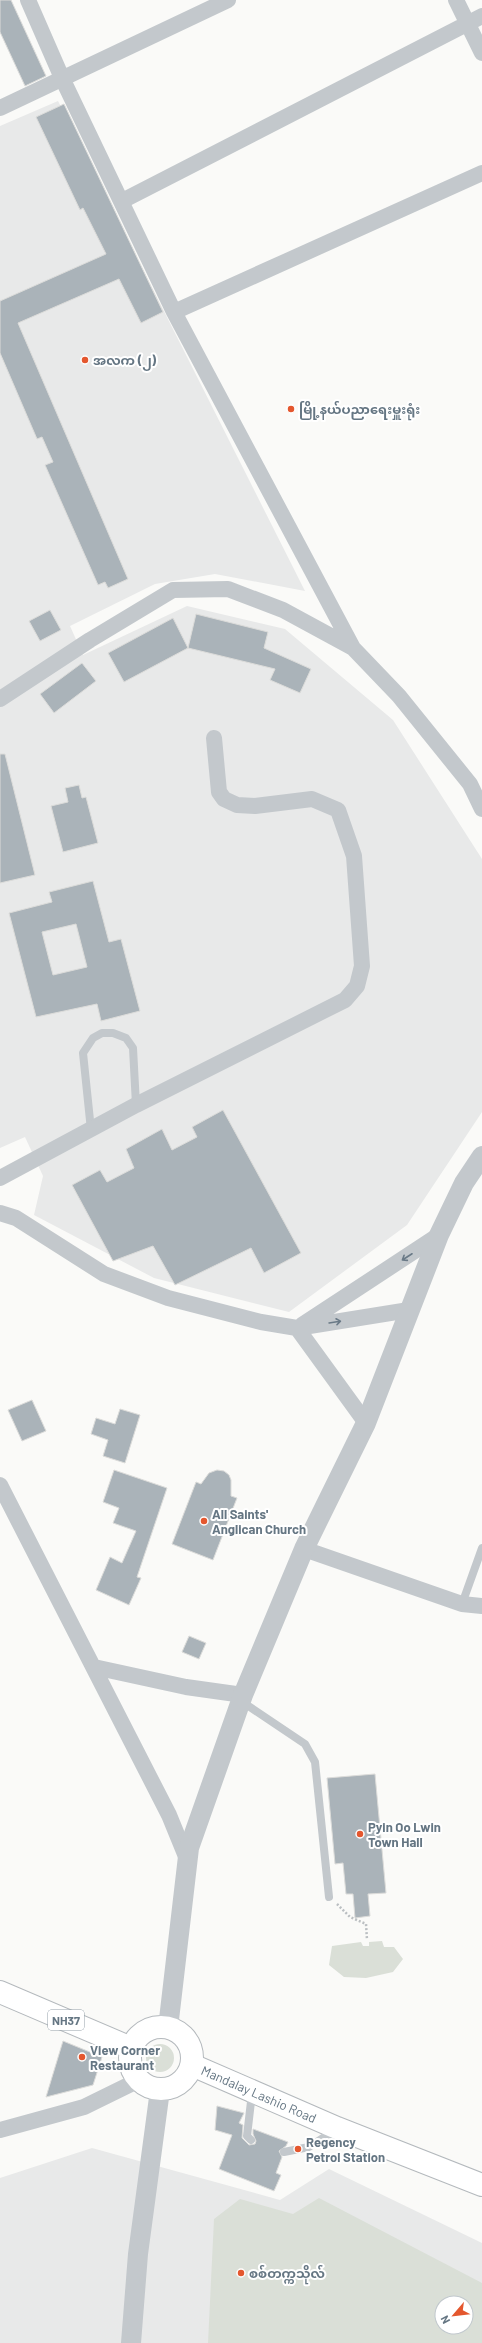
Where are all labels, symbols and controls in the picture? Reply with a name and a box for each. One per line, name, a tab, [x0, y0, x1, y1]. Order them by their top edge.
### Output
place label: အလက (၂)	[93, 352, 157, 371]
marker: အလက (၂)	[80, 355, 90, 365]
place label: မြို့နယ်ပညာရေးမှူးရုံး	[299, 400, 420, 421]
marker: မြို့နယ်ပညာရေးမှူးရုံး	[286, 404, 296, 414]
one-way arrow	[401, 1253, 413, 1261]
one-way arrow	[329, 1318, 342, 1326]
place label: All Saints' Anglican Church	[212, 1506, 306, 1537]
marker: All Saints' Anglican Church	[199, 1516, 209, 1526]
place label: Pyin Oo Lwin Town Hall	[368, 1819, 441, 1850]
marker: Pyin Oo Lwin Town Hall	[355, 1829, 365, 1839]
road number: NH37	[48, 2010, 84, 2030]
place label: View Corner Restaurant	[90, 2042, 160, 2073]
marker: View Corner Restaurant	[77, 2052, 87, 2062]
street label: Mandalay Lashio Road	[199, 2062, 319, 2126]
place label: Regency Petrol Station	[306, 2134, 385, 2165]
marker: Regency Petrol Station	[293, 2144, 303, 2154]
place label: စစ်‌တက္ကသိုလ်	[249, 2264, 325, 2285]
marker: စစ်‌တက္ကသိုလ်	[236, 2268, 246, 2278]
north arrow	[434, 2295, 474, 2335]
text: N	[437, 2314, 452, 2326]

